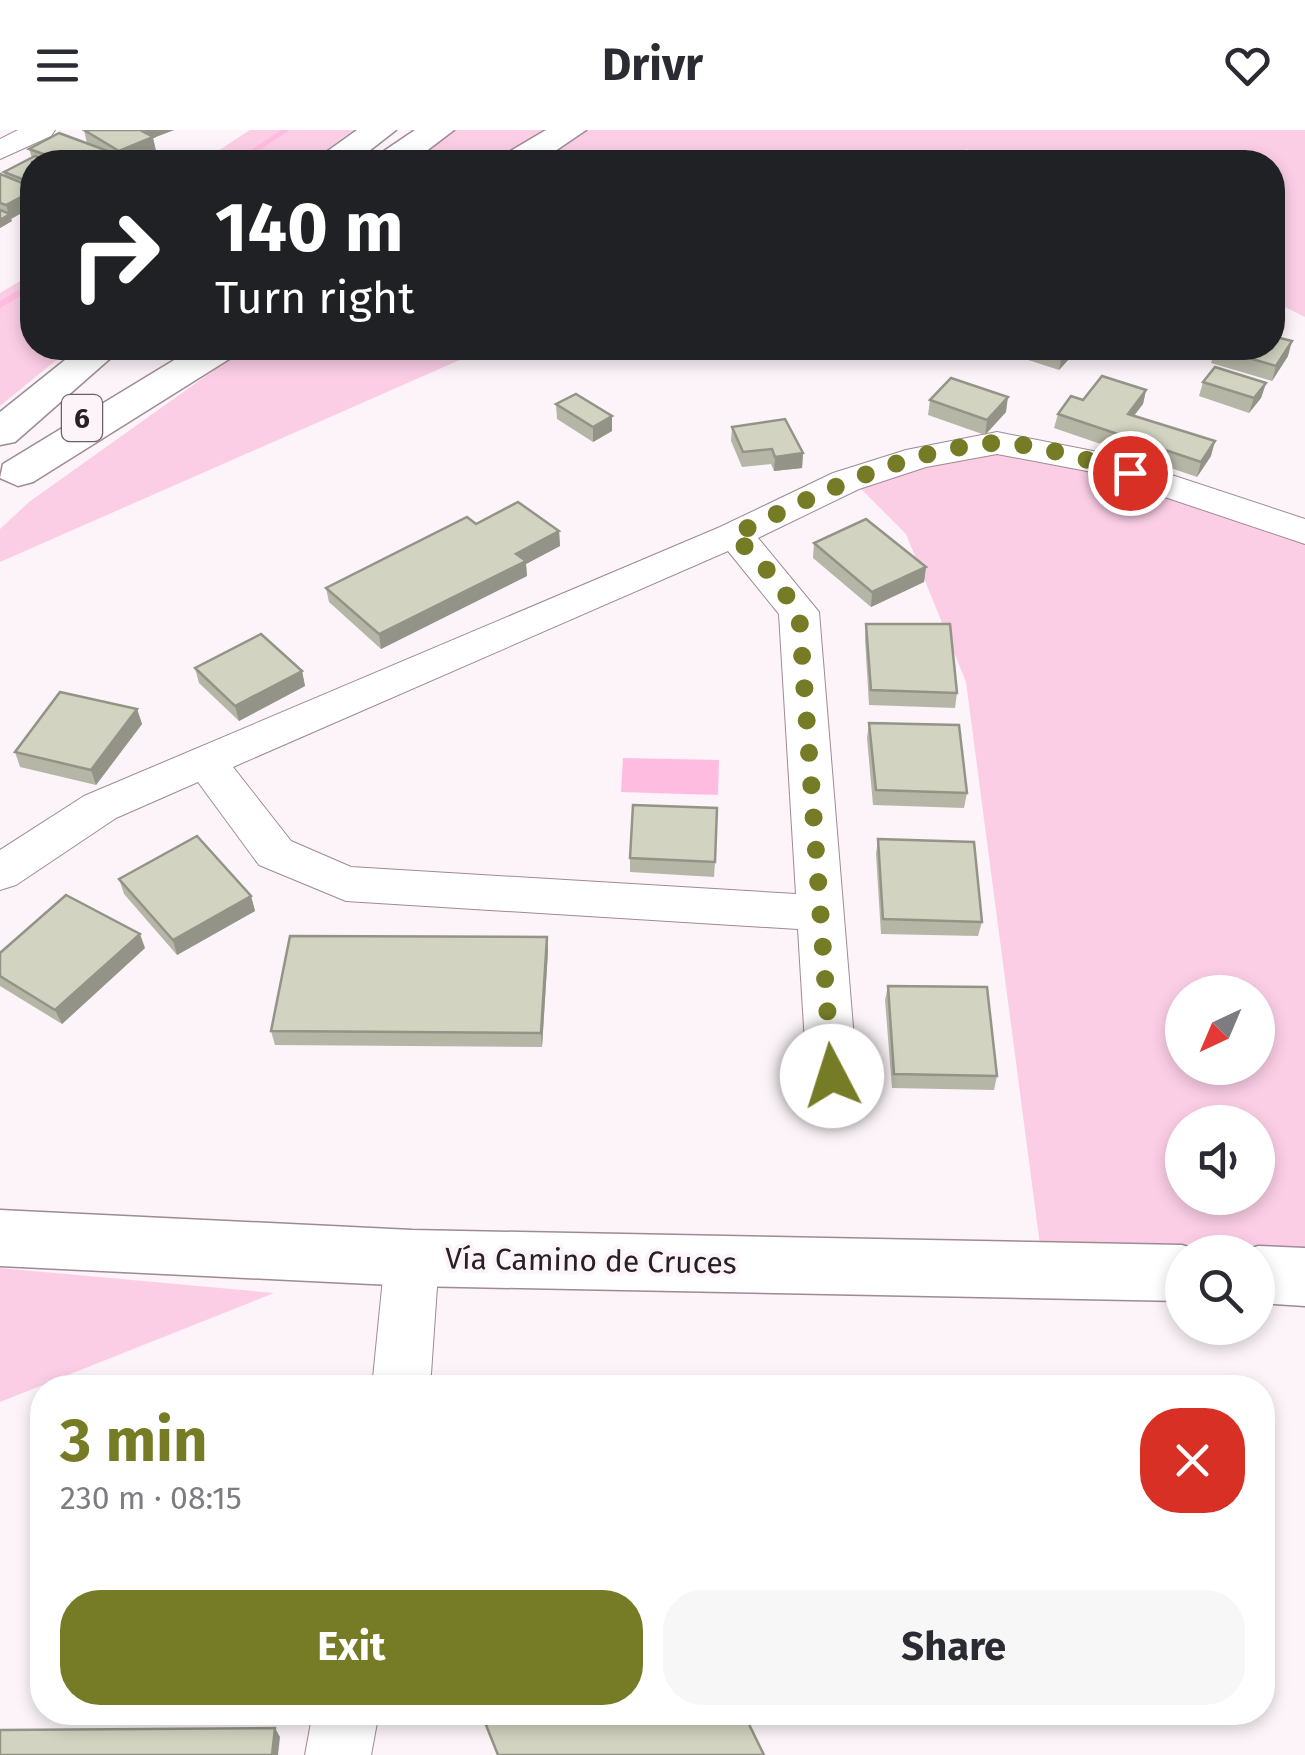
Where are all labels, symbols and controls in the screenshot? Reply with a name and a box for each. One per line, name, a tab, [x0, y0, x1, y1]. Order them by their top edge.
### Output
icon: menu	[30, 38, 85, 93]
text: Drivr	[602, 38, 703, 92]
icon: heart	[1220, 38, 1275, 93]
text: 140 m	[215, 186, 404, 270]
icon: right	[50, 190, 180, 320]
text: Turn right	[215, 271, 414, 325]
road number: 6	[62, 395, 102, 441]
pin	[1088, 431, 1173, 516]
icon: arrive	[1103, 446, 1158, 501]
north arrow	[1165, 975, 1275, 1085]
map controls	[1165, 975, 1275, 1345]
position arrow	[780, 1024, 884, 1128]
button: sound	[1165, 1105, 1275, 1215]
button: search	[1165, 1235, 1275, 1345]
street label: Vía Camino de Cruces	[445, 1240, 737, 1282]
text: 3 min	[60, 1405, 208, 1477]
button: close	[1140, 1408, 1245, 1513]
text: 230 m · 08:15	[60, 1479, 242, 1517]
button: Exit	[60, 1590, 643, 1705]
button: Share	[663, 1590, 1245, 1705]

